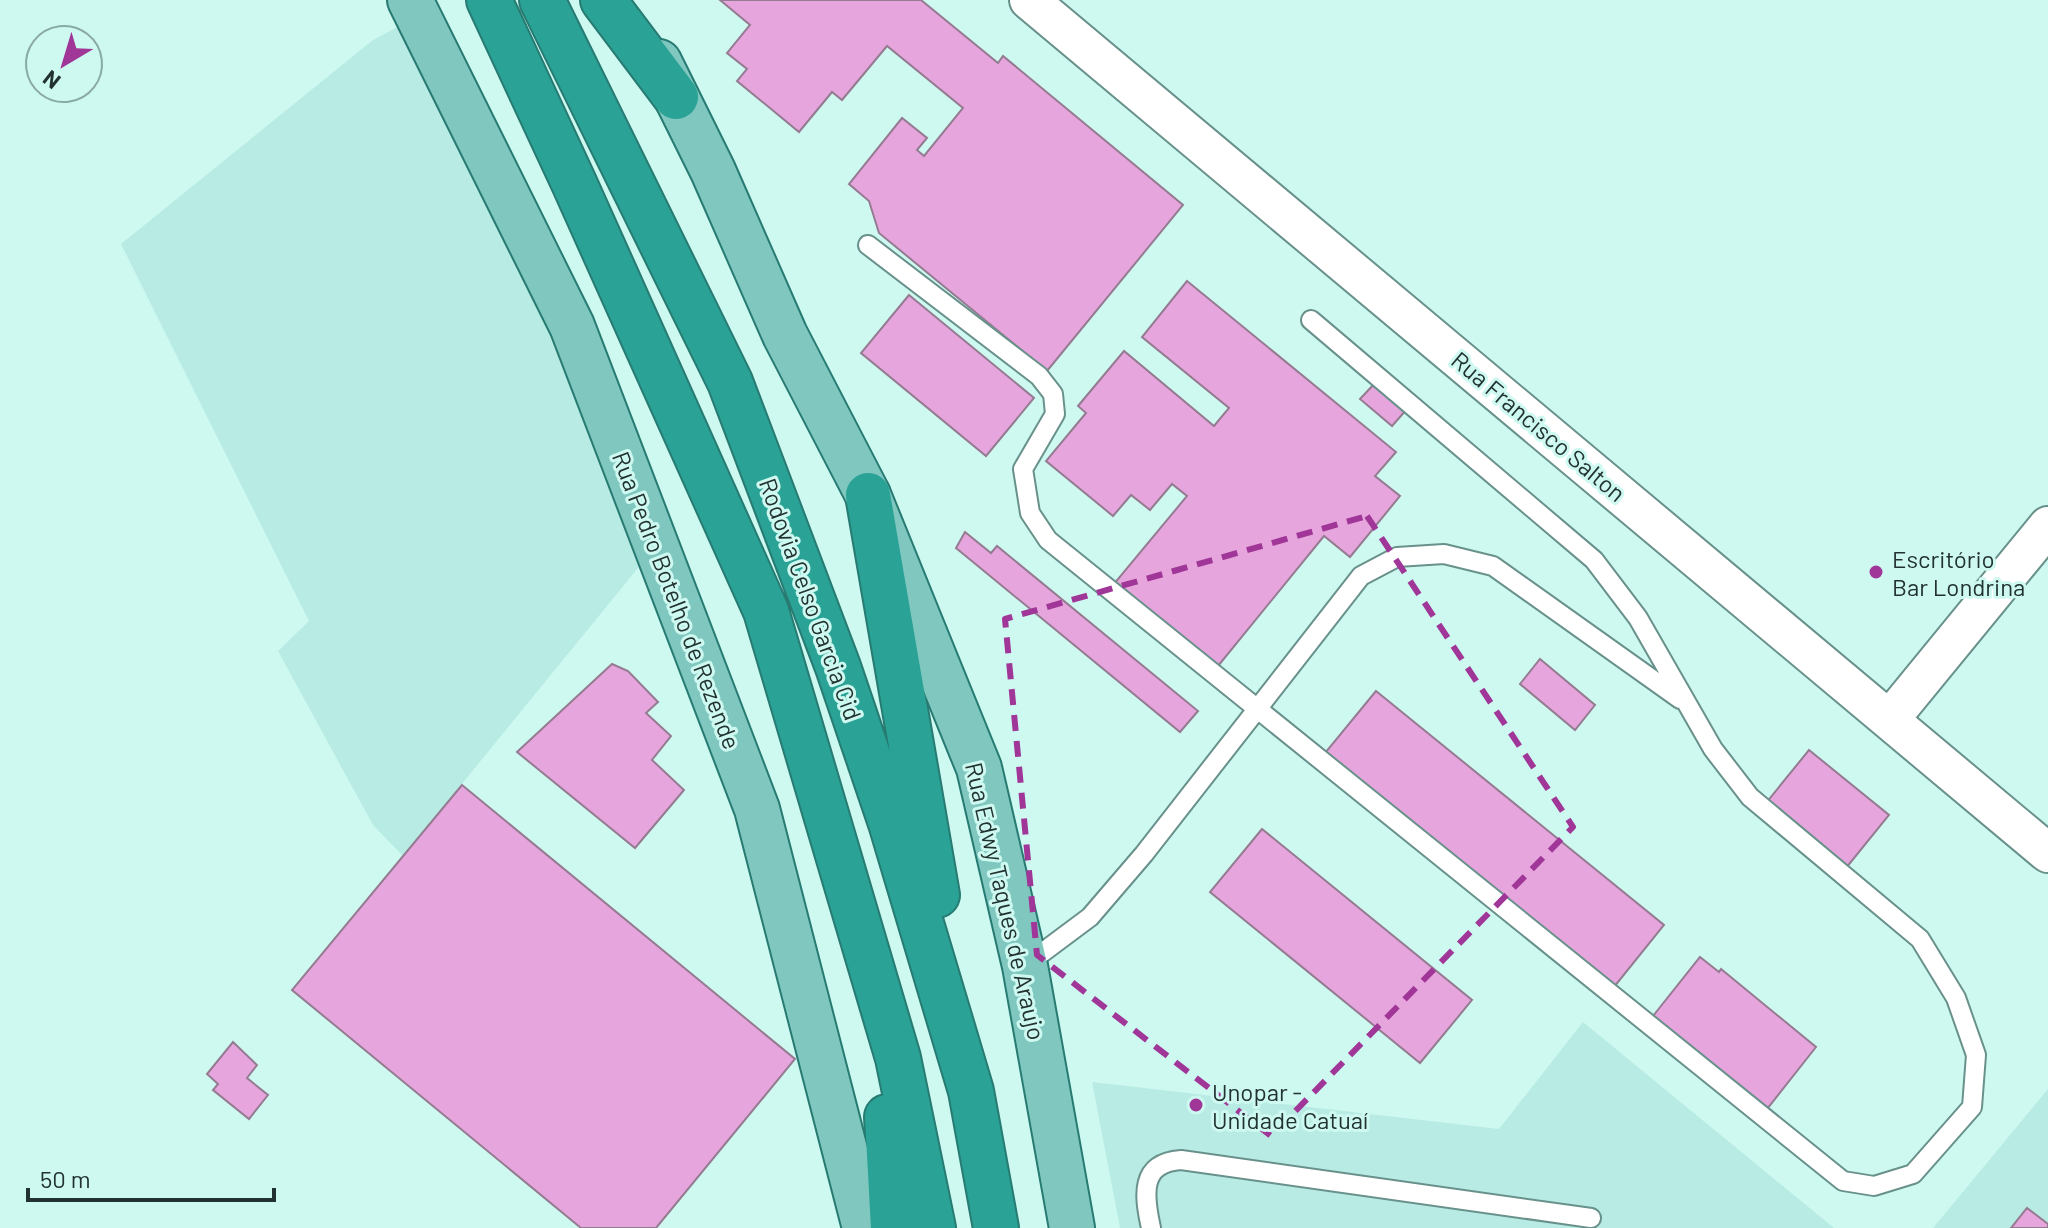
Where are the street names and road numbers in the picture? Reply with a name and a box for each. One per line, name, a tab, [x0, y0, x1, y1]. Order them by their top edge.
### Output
street label: Rua Francisco Salton	[1446, 345, 1632, 507]
street label: Rua Pedro Botelho de Rezende	[607, 447, 747, 753]
street label: Rodovia Celso Garcia Cid	[754, 474, 868, 724]
street label: Rua Edwy Taques de Araujo	[960, 759, 1052, 1043]

